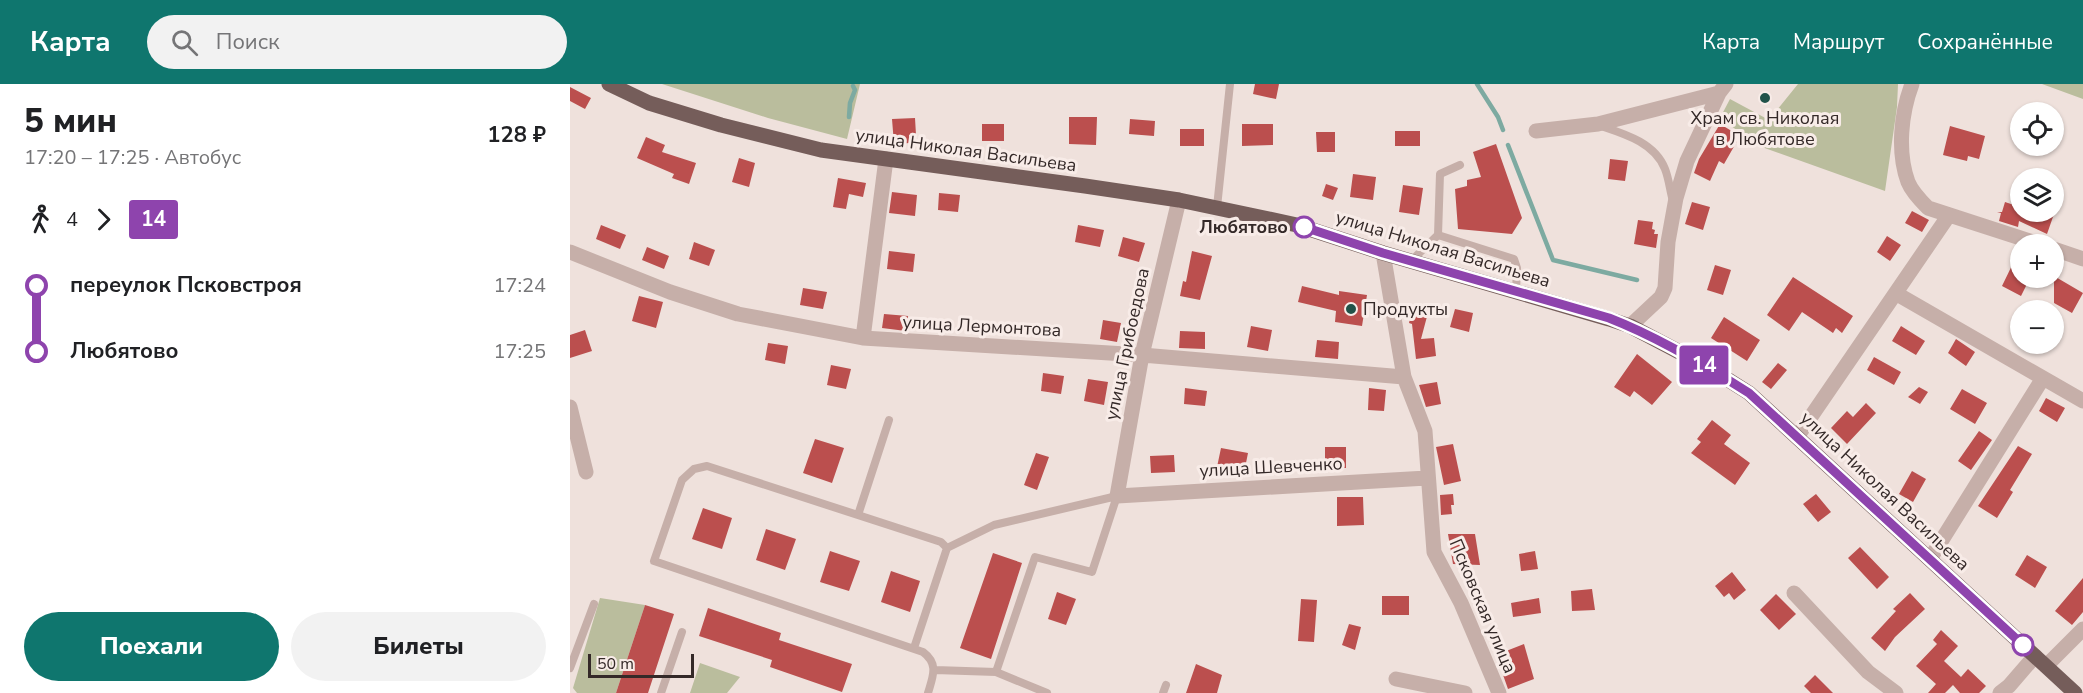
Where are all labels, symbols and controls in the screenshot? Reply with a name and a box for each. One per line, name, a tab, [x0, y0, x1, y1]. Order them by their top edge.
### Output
search box	[147, 15, 567, 69]
text: Карта	[30, 23, 111, 61]
icon: search	[168, 26, 201, 59]
text: Поиск	[216, 27, 280, 57]
text: Карта	[1702, 28, 1760, 56]
text: Маршрут	[1793, 28, 1884, 56]
text: Сохранённые	[1917, 28, 2053, 56]
marker: Храм св. Николая в Любятове	[1758, 91, 1772, 105]
text: 5 мин	[24, 99, 117, 144]
map controls	[2010, 102, 2064, 354]
button: locate	[2010, 102, 2064, 156]
place label: Храм св. Николая в Любятове	[1690, 106, 1840, 151]
text: 128 ₽	[487, 120, 546, 150]
street label: улица Николая Васильева	[854, 123, 1078, 177]
text: 17:20 – 17:25 · Автобус	[24, 144, 241, 171]
button: layers	[2010, 168, 2064, 222]
icon: walk	[24, 203, 57, 236]
icon: forward	[87, 203, 120, 236]
text: 14	[141, 205, 166, 233]
street label: улица Николая Васильева	[1333, 205, 1553, 293]
text: 4	[66, 206, 78, 233]
place label: Любятово	[1199, 215, 1288, 239]
marker: Любятово	[1293, 216, 1315, 238]
button: +	[2010, 234, 2064, 288]
street label: улица Грибоедова	[1099, 266, 1155, 422]
text: переулок Псковстроя	[70, 270, 302, 300]
text: 17:24	[493, 272, 546, 299]
place label: Продукты	[1363, 297, 1448, 321]
button: −	[2010, 300, 2064, 354]
marker: Продукты	[1344, 302, 1358, 316]
street label: улица Лермонтова	[902, 310, 1062, 342]
text: Любятово	[70, 336, 179, 366]
text: 17:25	[493, 338, 546, 365]
line badge: 14	[1677, 346, 1731, 384]
text: 14	[1691, 351, 1717, 379]
street label: улица Николая Васильева	[1795, 406, 1975, 576]
street label: улица Шевченко	[1199, 451, 1343, 483]
street label: Псковская улица	[1444, 535, 1522, 677]
button: Поехали	[24, 612, 279, 681]
button: Билеты	[291, 612, 546, 681]
unlabelled marker	[2012, 634, 2034, 656]
scale bar	[588, 651, 694, 678]
text: 50 m	[597, 653, 634, 675]

